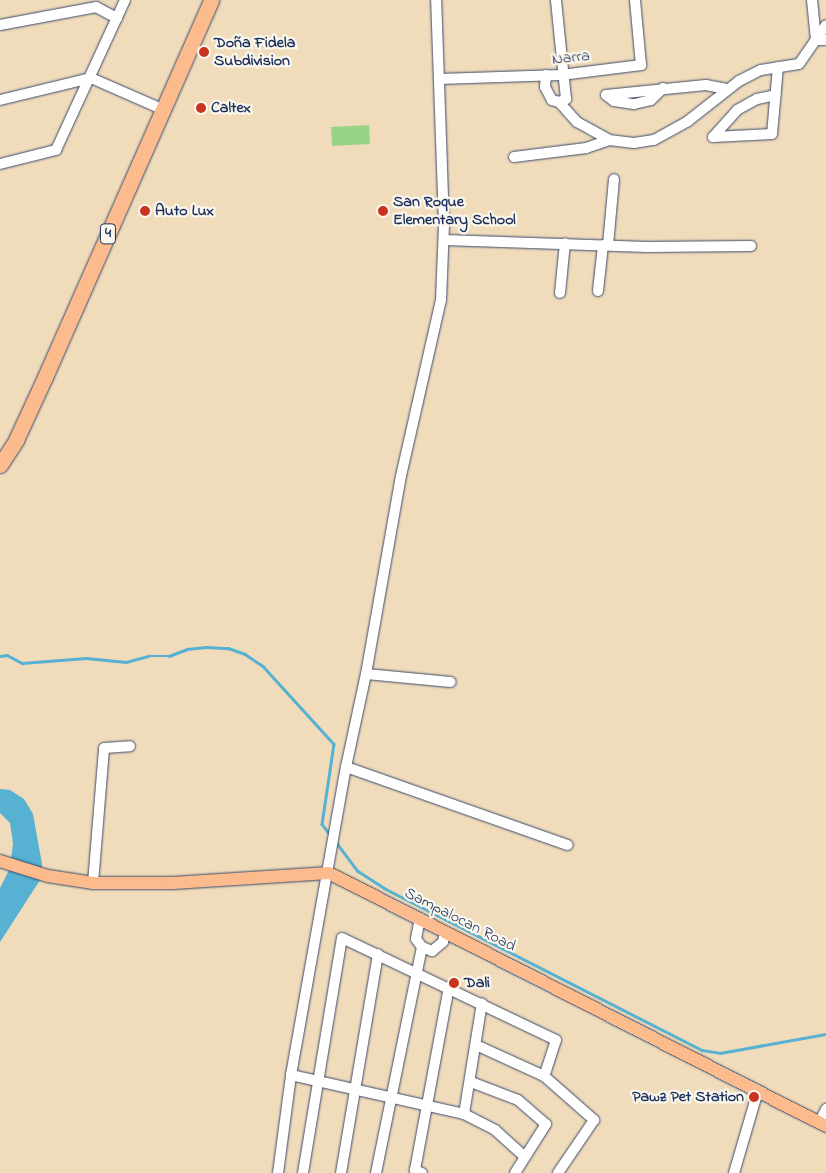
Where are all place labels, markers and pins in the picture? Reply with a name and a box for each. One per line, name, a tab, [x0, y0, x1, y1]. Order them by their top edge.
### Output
place label: Doña Fidela Subdivision	[214, 33, 295, 71]
marker: Doña Fidela Subdivision	[198, 46, 210, 58]
place label: Caltex	[211, 98, 251, 118]
marker: Caltex	[195, 102, 207, 114]
place label: San Roque Elementary School	[393, 192, 516, 230]
place label: Auto Lux	[155, 201, 214, 221]
marker: Auto Lux	[139, 205, 151, 217]
marker: San Roque Elementary School	[377, 205, 389, 217]
place label: Dali	[464, 973, 490, 993]
marker: Dali	[448, 977, 460, 989]
place label: Pawz Pet Station	[632, 1087, 744, 1107]
marker: Pawz Pet Station	[748, 1091, 760, 1103]

